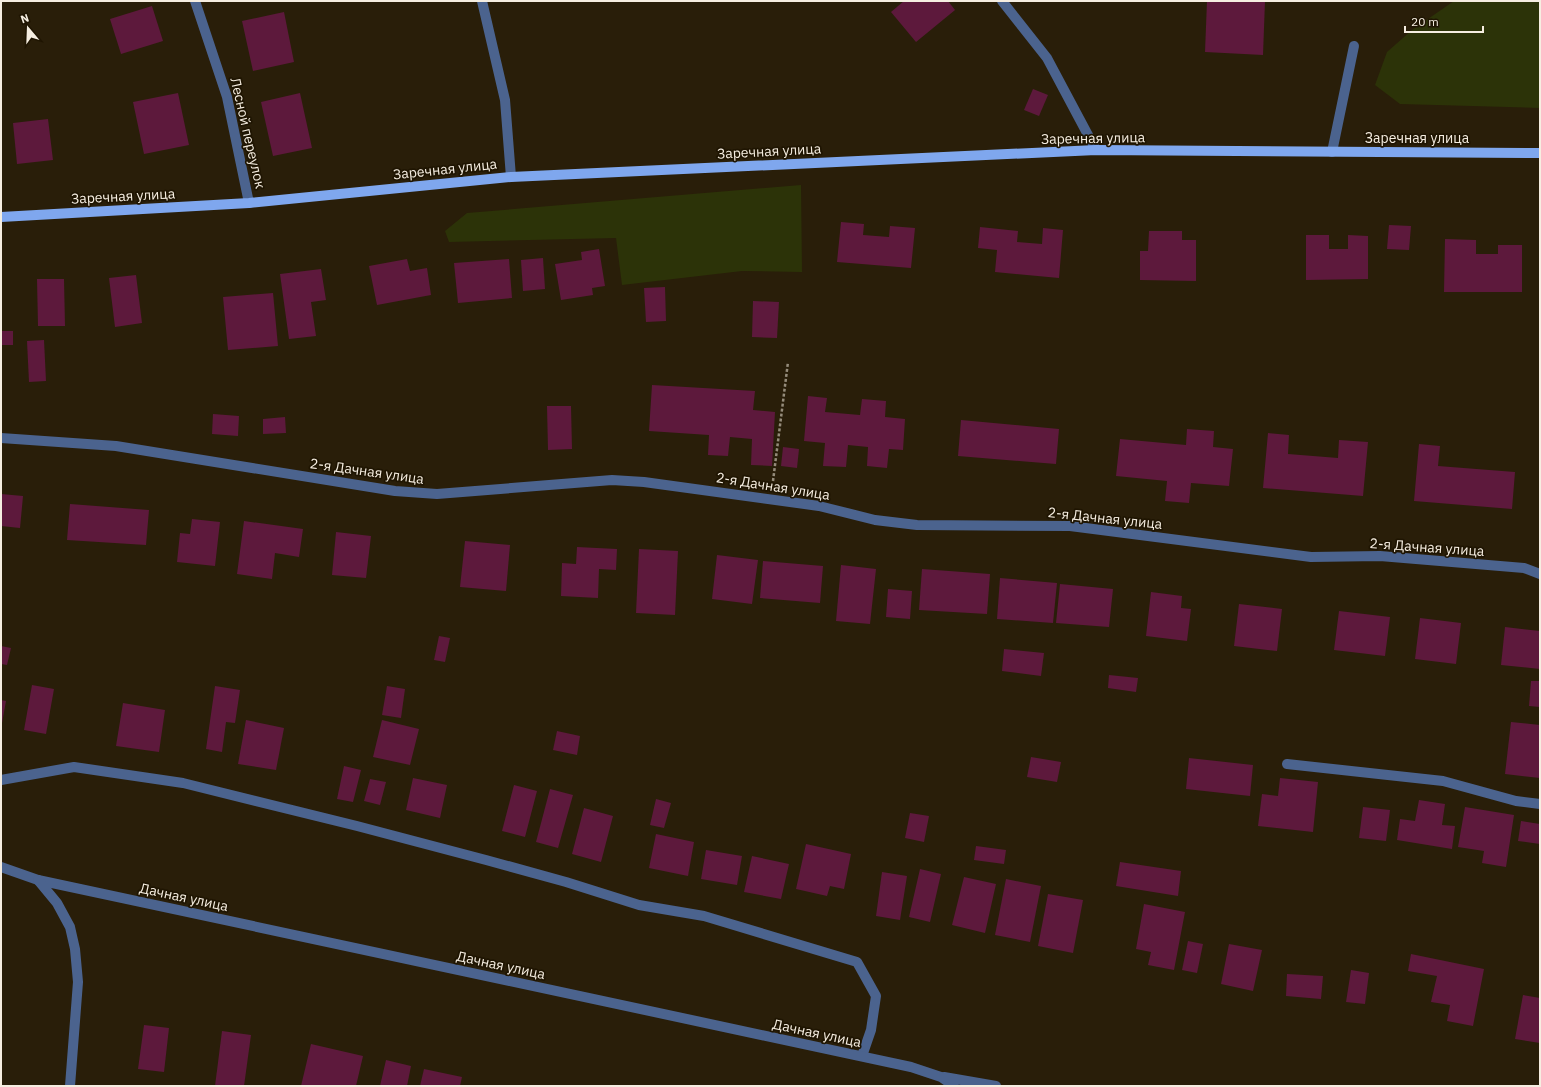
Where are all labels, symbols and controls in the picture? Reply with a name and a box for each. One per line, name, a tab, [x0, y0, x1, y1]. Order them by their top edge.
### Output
north arrow	[8, 8, 48, 48]
scale bar	[1405, 8, 1483, 34]
text: N	[19, 11, 31, 26]
text: 20 m	[1411, 14, 1439, 29]
street label: Лесной переулок	[226, 76, 270, 191]
street label: Заречная улица	[1041, 128, 1146, 148]
street label: Заречная улица	[1365, 129, 1470, 147]
street label: Заречная улица	[716, 139, 822, 163]
street label: Заречная улица	[392, 155, 498, 183]
street label: Заречная улица	[70, 184, 176, 208]
street label: 2-я Дачная улица	[309, 454, 426, 488]
street label: 2-я Дачная улица	[715, 468, 832, 504]
street label: 2-я Дачная улица	[1047, 503, 1164, 533]
street label: 2-я Дачная улица	[1369, 534, 1486, 560]
street label: Дачная улица	[138, 879, 231, 915]
street label: Дачная улица	[455, 947, 548, 983]
street label: Дачная улица	[771, 1015, 864, 1051]

